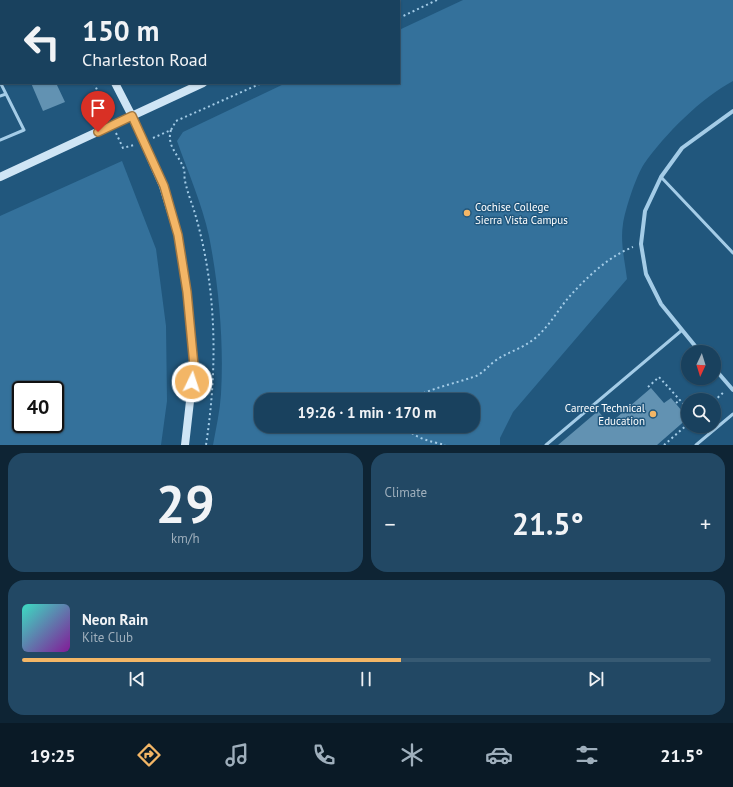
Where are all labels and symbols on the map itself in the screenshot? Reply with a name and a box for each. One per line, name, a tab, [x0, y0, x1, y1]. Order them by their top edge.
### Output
pin	[81, 91, 115, 132]
place label: Cochise College Sierra Vista Campus	[475, 200, 568, 227]
marker: Cochise College Sierra Vista Campus	[462, 208, 472, 218]
north arrow	[681, 345, 721, 385]
position arrow	[171, 361, 213, 403]
speed limit sign: 40	[12, 381, 64, 433]
place label: Carreer Technical Education	[565, 401, 646, 428]
marker: Carreer Technical Education	[648, 409, 658, 419]

